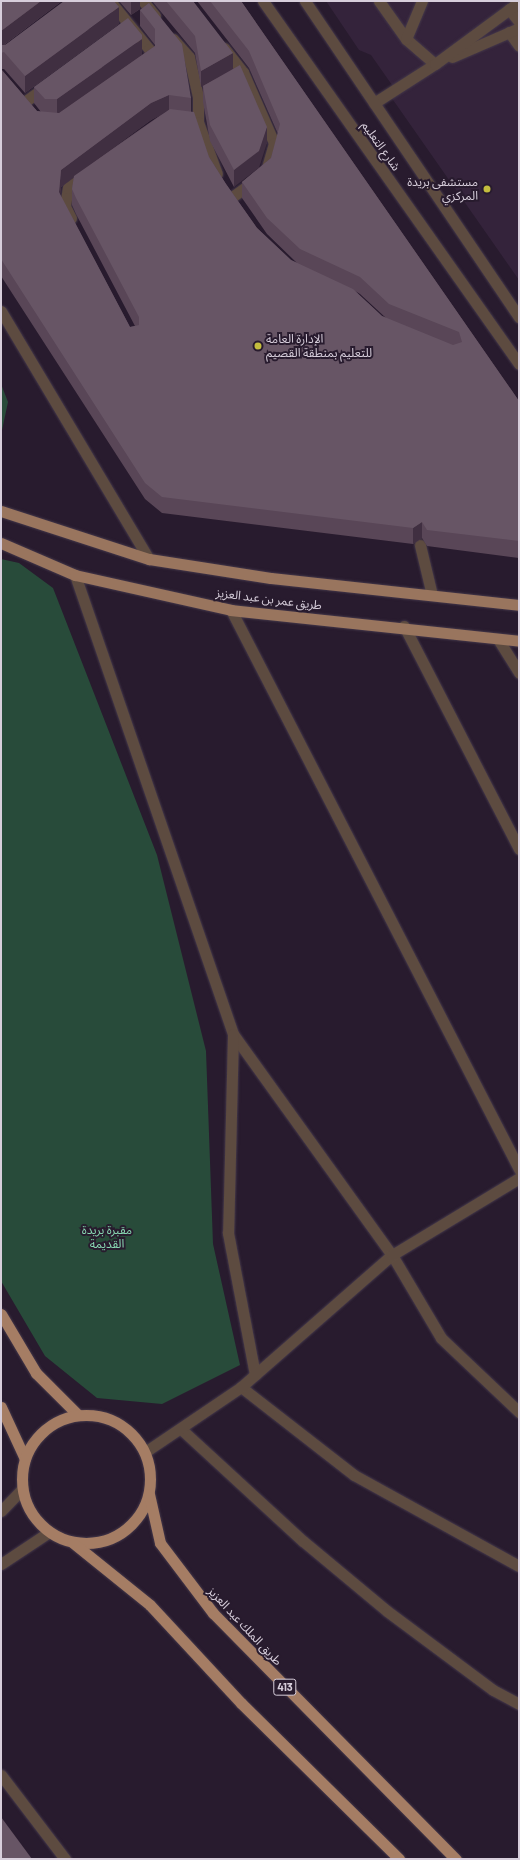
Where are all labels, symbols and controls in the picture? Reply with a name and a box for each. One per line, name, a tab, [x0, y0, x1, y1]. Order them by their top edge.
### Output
street label: شارع التعليم	[359, 118, 403, 174]
place label: مستشفى بريدة المركزي	[407, 175, 478, 203]
marker: مستشفى بريدة المركزي	[481, 183, 493, 195]
place label: الإدارة العامة للتعليم بمنطقة القصيم	[266, 332, 372, 360]
marker: الإدارة العامة للتعليم بمنطقة القصيم	[253, 341, 263, 351]
street label: طريق عمر بن عبد العزيز	[215, 585, 323, 613]
park label: مقبرة بريدة القديمة	[82, 1223, 132, 1251]
street label: طريق الملك عبد العزيز	[205, 1584, 285, 1668]
road number: 413	[273, 1678, 297, 1696]

